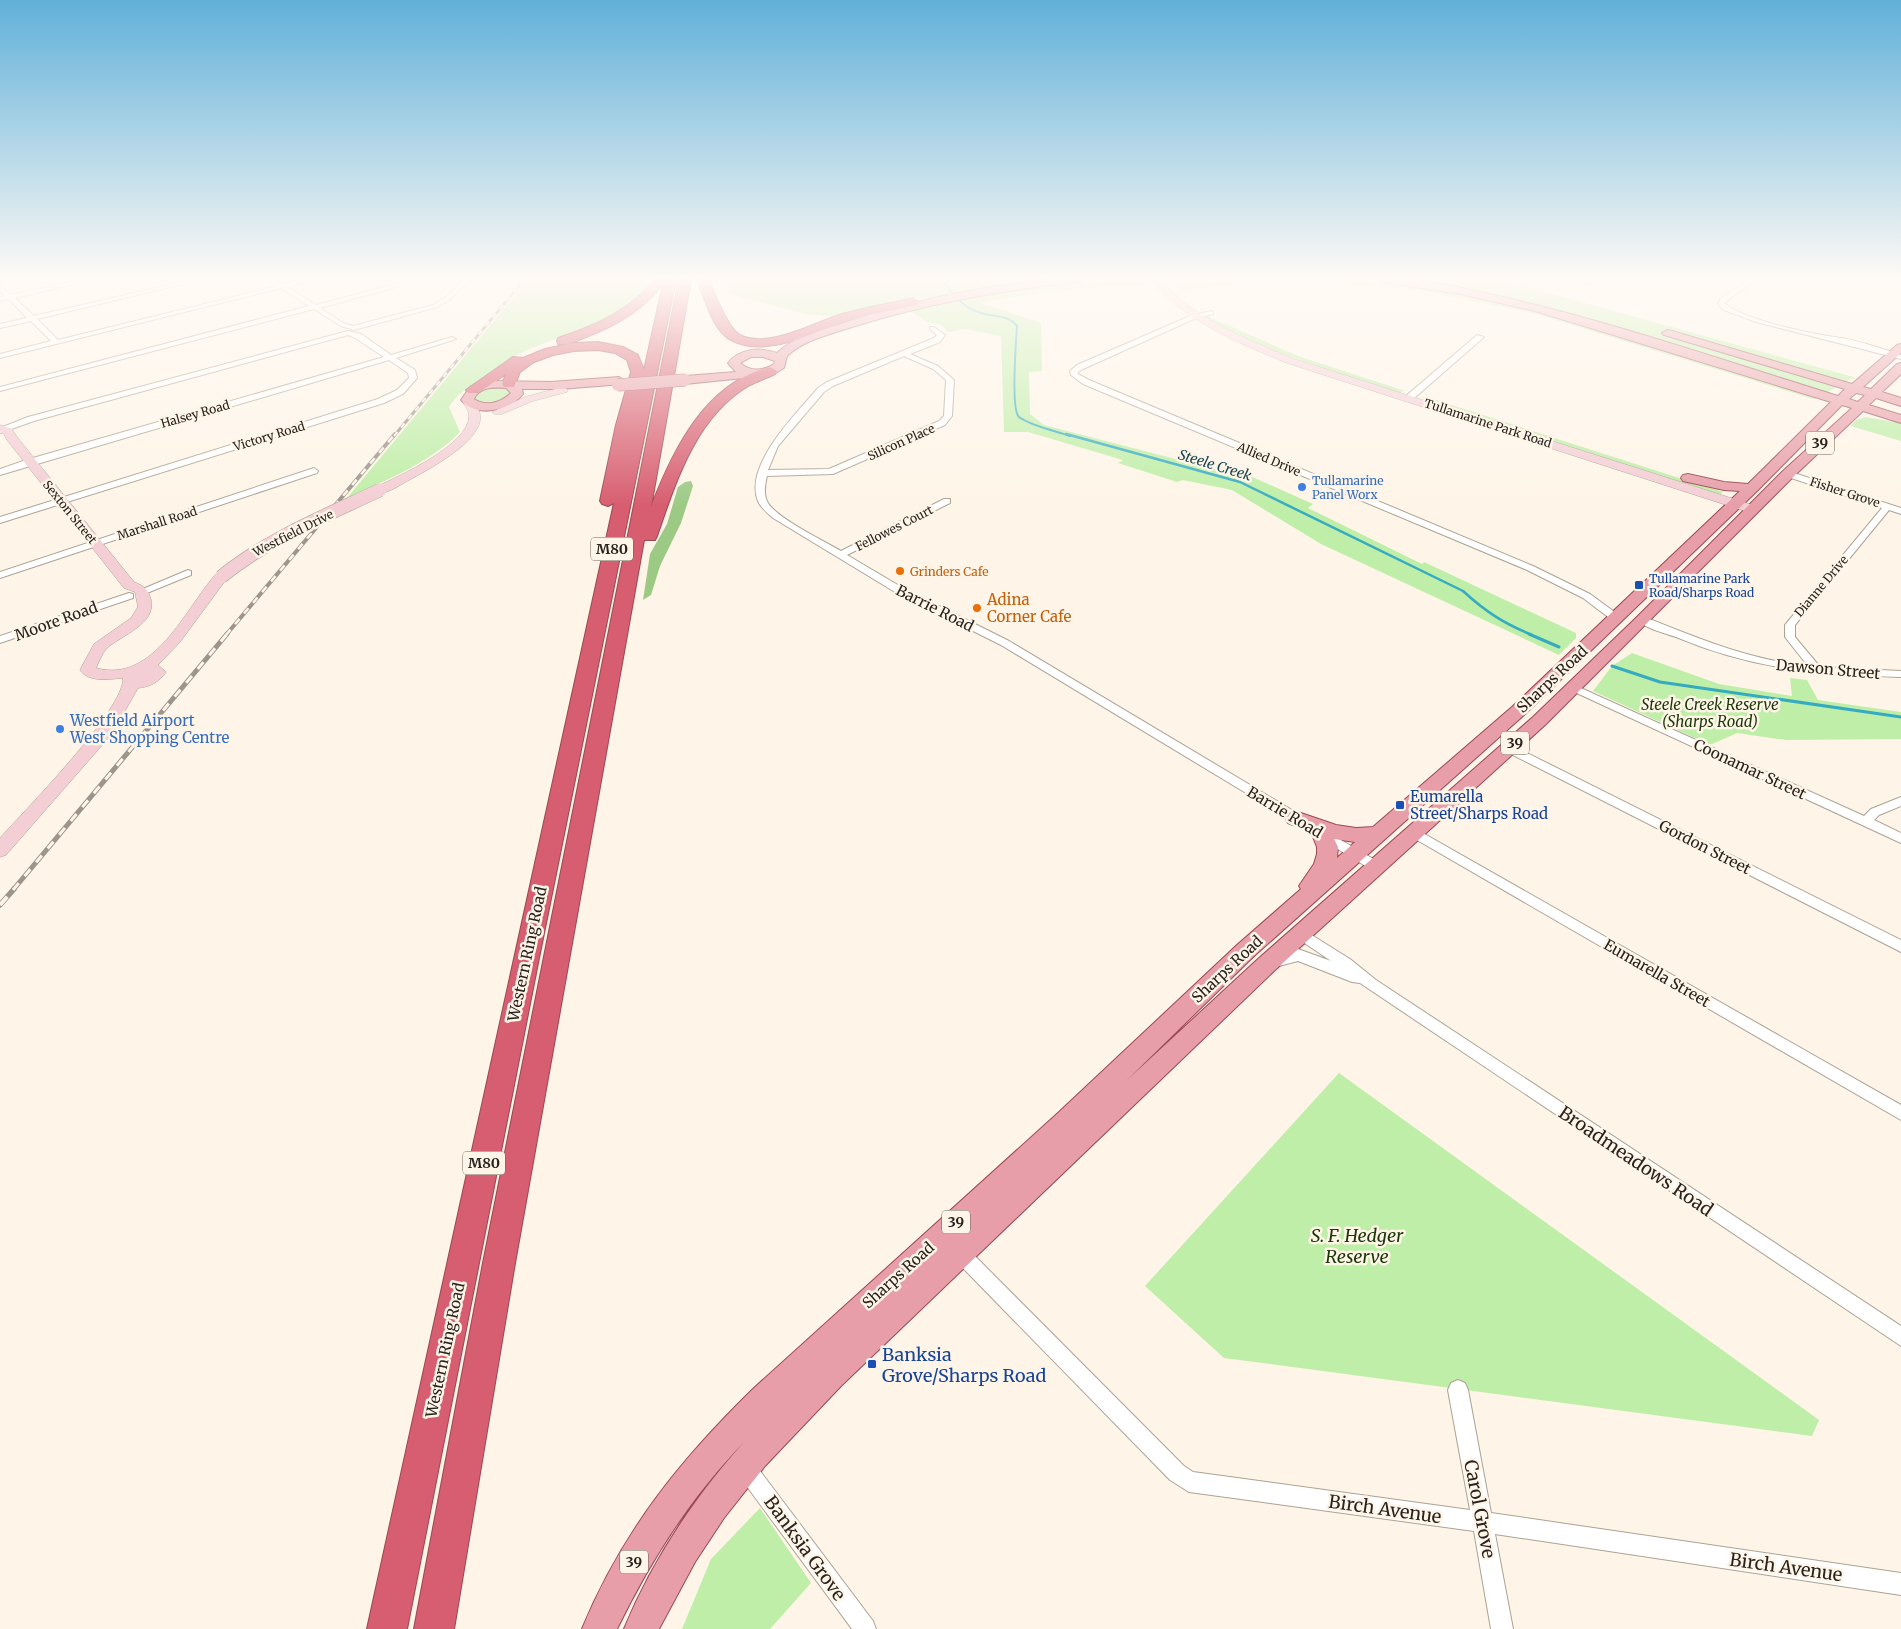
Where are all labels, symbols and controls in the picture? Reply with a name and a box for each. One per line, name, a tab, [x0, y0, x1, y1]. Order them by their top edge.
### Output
street label: Tullamarine Park Road	[1422, 395, 1554, 451]
street label: Halsey Road	[159, 397, 231, 431]
street label: Victory Road	[231, 418, 306, 454]
street label: Silicon Place	[865, 420, 937, 464]
road number: 39	[1806, 432, 1834, 454]
street label: Allied Drive	[1234, 438, 1303, 479]
water label: Steele Creek	[1176, 445, 1254, 485]
place label: Tullamarine Panel Worx	[1312, 473, 1384, 502]
street label: Fisher Grove	[1808, 474, 1882, 510]
street label: Sexton Street	[40, 477, 100, 547]
marker: Tullamarine Panel Worx	[1296, 481, 1308, 493]
street label: Fellowes Court	[853, 502, 936, 554]
street label: Marshall Road	[115, 503, 199, 543]
street label: Westfield Drive	[249, 506, 336, 560]
road number: M80	[591, 538, 633, 560]
street label: Dianne Drive	[1791, 552, 1851, 620]
place label: Grinders Cafe	[910, 564, 988, 579]
marker: Grinders Cafe	[894, 565, 906, 577]
place label: Tullamarine Park Road/Sharps Road	[1649, 571, 1754, 600]
marker: Tullamarine Park Road/Sharps Road	[1633, 579, 1645, 591]
street label: Barrie Road	[893, 580, 977, 636]
place label: Adina Corner Cafe	[986, 590, 1072, 626]
street label: Moore Road	[12, 597, 100, 645]
marker: Adina Corner Cafe	[971, 602, 983, 614]
street label: Sharps Road	[1513, 641, 1591, 717]
street label: Dawson Street	[1775, 655, 1881, 683]
park label: Steele Creek Reserve (Sharps Road)	[1641, 695, 1779, 731]
place label: Westfield Airport West Shopping Centre	[69, 711, 230, 747]
marker: Westfield Airport West Shopping Centre	[54, 723, 66, 735]
road number: 39	[1501, 731, 1529, 754]
street label: Coonamar Street	[1691, 735, 1809, 803]
street label: Barrie Road	[1244, 782, 1326, 842]
place label: Eumarella Street/Sharps Road	[1410, 787, 1548, 823]
marker: Eumarella Street/Sharps Road	[1394, 799, 1406, 811]
street label: Gordon Street	[1656, 816, 1754, 878]
street label: Western Ring Road	[503, 885, 551, 1024]
street label: Sharps Road	[1188, 931, 1266, 1007]
street label: Eumarella Street	[1600, 935, 1714, 1011]
street label: Broadmeadows Road	[1554, 1101, 1718, 1221]
road number: M80	[463, 1152, 505, 1174]
road number: 39	[942, 1210, 970, 1234]
park label: S. F. Hedger Reserve	[1311, 1224, 1404, 1268]
street label: Sharps Road	[858, 1238, 938, 1312]
street label: Western Ring Road	[421, 1281, 469, 1420]
place label: Banksia Grove/Sharps Road	[882, 1343, 1046, 1387]
marker: Banksia Grove/Sharps Road	[866, 1358, 878, 1370]
street label: Carol Grove	[1459, 1458, 1501, 1560]
street label: Birch Avenue	[1327, 1490, 1443, 1528]
street label: Banksia Grove	[759, 1491, 851, 1605]
street label: Birch Avenue	[1728, 1548, 1844, 1586]
road number: 39	[620, 1550, 648, 1574]

